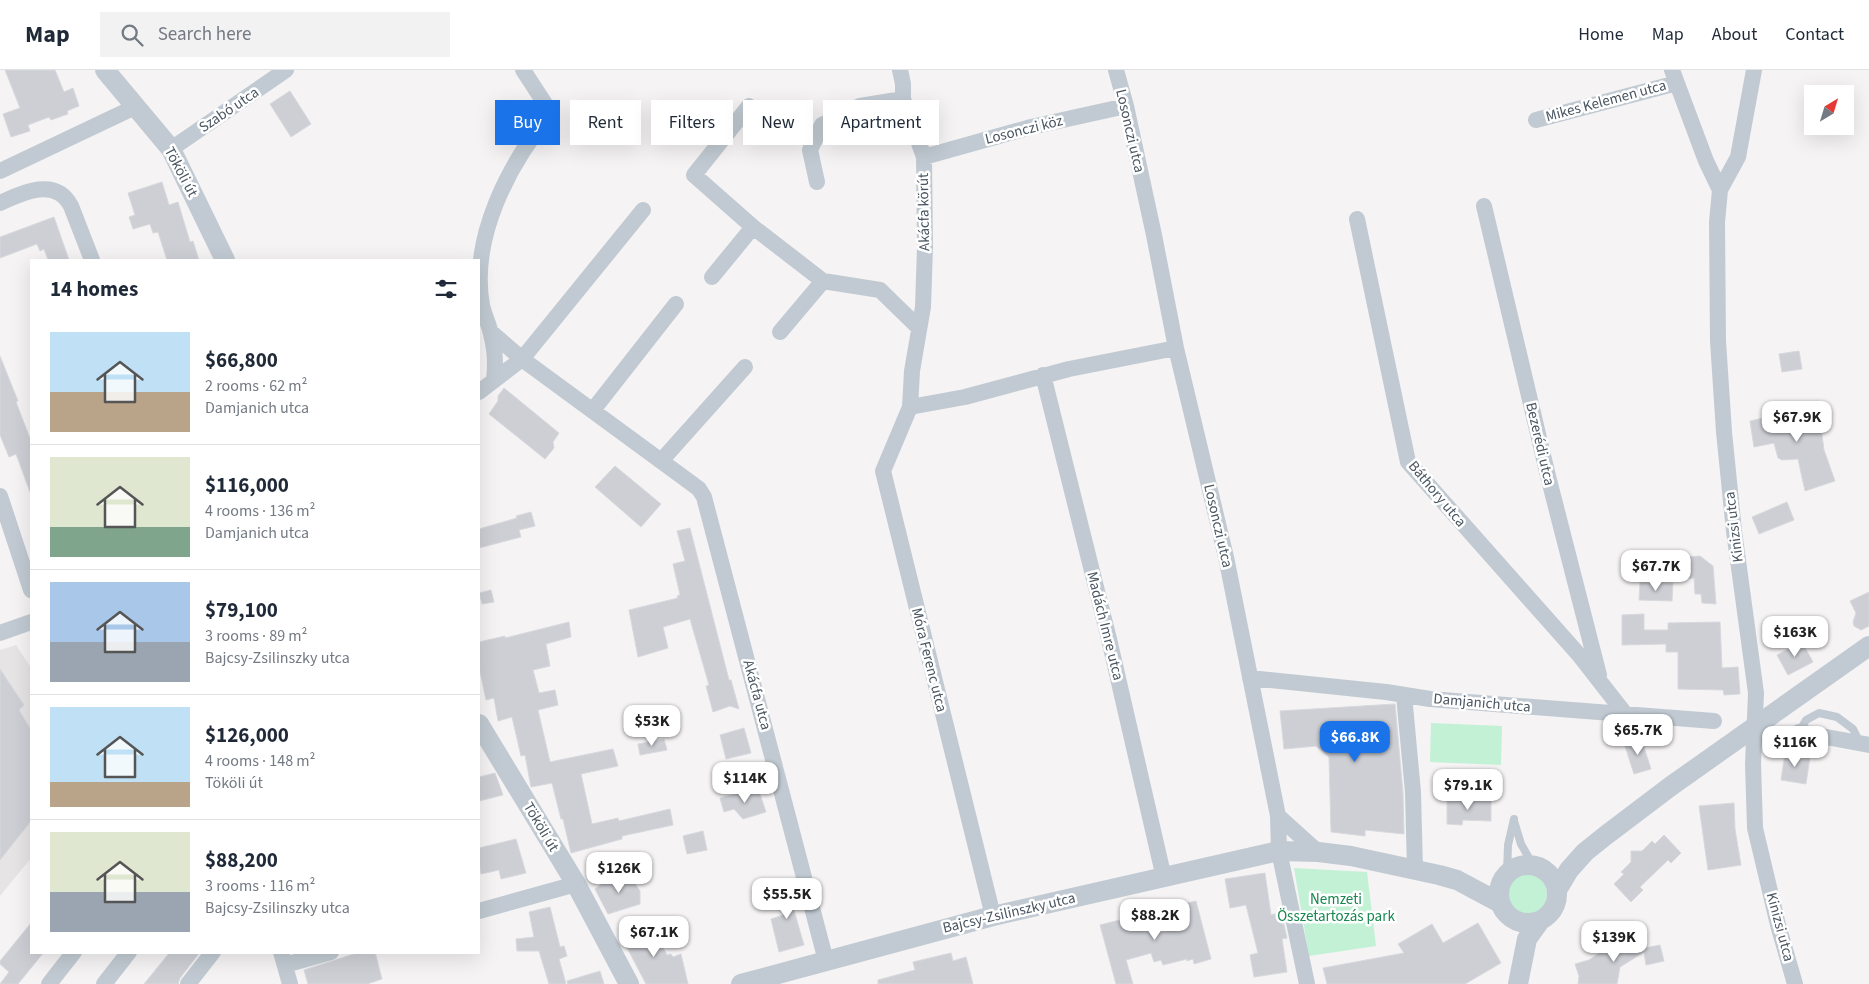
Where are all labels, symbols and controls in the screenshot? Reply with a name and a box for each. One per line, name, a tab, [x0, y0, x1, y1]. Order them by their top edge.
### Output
search box	[100, 12, 450, 57]
text: Map	[25, 17, 70, 52]
icon: search	[118, 21, 146, 49]
text: Search here	[158, 21, 251, 48]
text: Home	[1578, 22, 1624, 47]
text: Map	[1652, 22, 1684, 47]
text: About	[1712, 22, 1757, 47]
text: Contact	[1785, 22, 1844, 47]
street label: Mikes Kelemen utca	[1543, 75, 1669, 127]
street label: Szabó utca	[195, 82, 263, 138]
north arrow	[1804, 85, 1854, 135]
map controls	[1804, 85, 1854, 135]
street label: Losonczi utca	[1110, 87, 1150, 175]
chip: Buy	[495, 100, 560, 145]
chip: Rent	[570, 100, 641, 145]
chip: Filters	[651, 100, 733, 145]
chip: New	[743, 100, 813, 145]
chip: Apartment	[823, 100, 939, 145]
street label: Losonczi köz	[983, 110, 1065, 150]
street label: Tököli út	[159, 143, 203, 201]
street label: Akácfa körút	[913, 173, 935, 251]
text: 14 homes	[50, 274, 138, 304]
icon: filters	[432, 275, 460, 303]
text: $66,800	[205, 345, 278, 375]
icon: home	[90, 352, 150, 412]
text: 2 rooms · 62 m²	[205, 375, 307, 397]
text: Damjanich utca	[205, 397, 309, 419]
street label: Bezerédi utca	[1520, 400, 1560, 488]
pin: $67.9K	[1756, 400, 1838, 443]
text: $67.9K	[1773, 406, 1821, 428]
street label: Báthory utca	[1403, 456, 1471, 532]
text: $116,000	[205, 470, 289, 500]
icon: home	[90, 477, 150, 537]
street label: Losonczi utca	[1198, 482, 1238, 570]
street label: Kinizsi utca	[1719, 491, 1749, 563]
text: 4 rooms · 136 m²	[205, 500, 315, 522]
text: Damjanich utca	[205, 522, 309, 544]
pin: $67.7K	[1615, 550, 1697, 592]
text: $67.7K	[1632, 555, 1680, 577]
street label: Madách Imre utca	[1081, 569, 1129, 683]
text: $79,100	[205, 595, 278, 625]
icon: home	[90, 602, 150, 662]
street label: Móra Ferenc utca	[906, 606, 952, 714]
pin: $163K	[1760, 616, 1830, 658]
text: $163K	[1773, 621, 1817, 643]
text: 3 rooms · 89 m²	[205, 625, 307, 647]
text: Bajcsy-Zsilinszky utca	[205, 647, 350, 669]
street label: Akácfa utca	[738, 658, 776, 732]
street label: Damjanich utca	[1432, 688, 1532, 718]
pin: $53K	[622, 704, 682, 747]
text: $53K	[634, 710, 670, 732]
pin: $65.7K	[1597, 714, 1679, 756]
text: $65.7K	[1614, 719, 1662, 741]
text: $126,000	[205, 720, 289, 750]
pin: $66.8K	[1314, 720, 1396, 763]
text: $66.8K	[1331, 726, 1379, 748]
pin: $116K	[1760, 726, 1830, 768]
icon: home	[90, 727, 150, 787]
text: $116K	[1773, 731, 1817, 753]
text: 4 rooms · 148 m²	[205, 750, 315, 772]
pin: $114K	[710, 762, 780, 804]
text: $114K	[723, 767, 767, 789]
pin: $79.1K	[1427, 768, 1509, 811]
text: Tököli út	[205, 772, 263, 794]
text: $79.1K	[1444, 774, 1492, 796]
street label: Tököli út	[518, 798, 564, 856]
text: $88,200	[205, 845, 278, 875]
icon: home	[90, 852, 150, 912]
pin: $126K	[584, 852, 654, 894]
text: $126K	[597, 857, 641, 879]
text: 3 rooms · 116 m²	[205, 875, 315, 897]
pin: $55.5K	[746, 878, 828, 920]
text: $55.5K	[763, 883, 811, 905]
street label: Bajcsy-Zsilinszky utca	[941, 888, 1077, 938]
park label: Nemzeti Összetartozás park	[1277, 889, 1395, 927]
street label: Kinizsi utca	[1761, 890, 1799, 964]
text: Bajcsy-Zsilinszky utca	[205, 897, 350, 919]
pin: $88.2K	[1114, 898, 1196, 941]
text: $88.2K	[1131, 904, 1179, 926]
pin: $67.1K	[613, 916, 695, 958]
pin: $139K	[1579, 920, 1649, 963]
text: $67.1K	[630, 921, 678, 943]
text: $139K	[1592, 926, 1636, 948]

